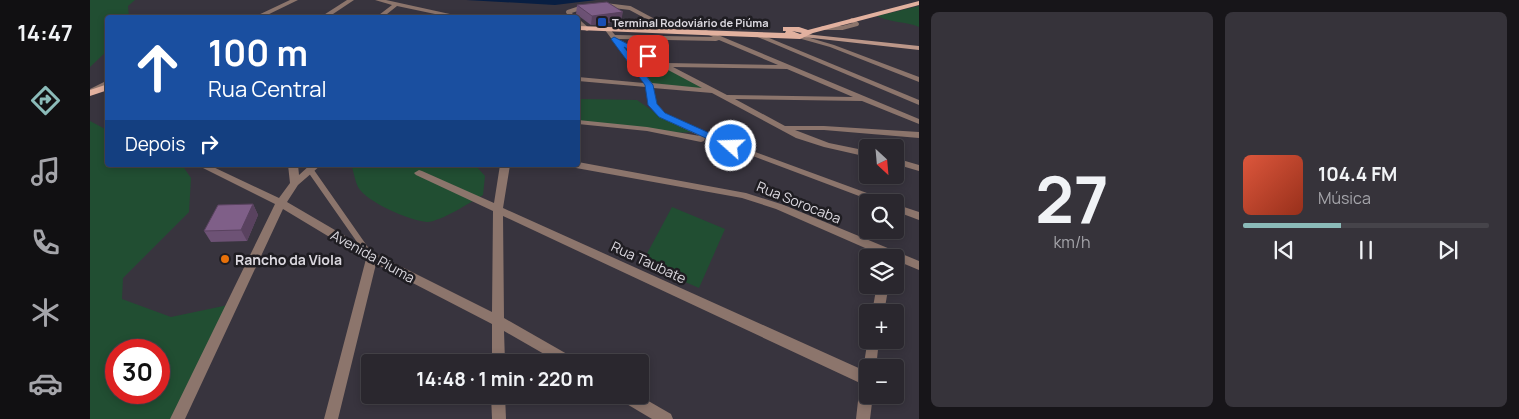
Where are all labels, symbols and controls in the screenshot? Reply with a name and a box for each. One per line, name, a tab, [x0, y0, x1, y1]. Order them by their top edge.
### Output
place label: Terminal Rodoviário de Piúma	[612, 15, 769, 30]
marker: Terminal Rodoviário de Piúma	[596, 16, 608, 28]
text: 14:47	[17, 18, 73, 48]
text: 100 m	[208, 29, 308, 77]
icon: ahead	[125, 35, 190, 100]
pin	[627, 35, 669, 77]
icon: arrive	[634, 42, 662, 70]
text: Rua Central	[208, 74, 327, 104]
icon: directions	[28, 83, 63, 118]
position arrow	[704, 119, 756, 171]
icon: right	[195, 130, 223, 158]
text: Depois	[125, 131, 185, 157]
north arrow	[859, 139, 904, 184]
map controls	[859, 139, 904, 404]
icon: music	[28, 154, 63, 189]
text: 27	[1035, 154, 1109, 243]
text: 104.4 FM	[1318, 161, 1397, 187]
street label: Rua Sorocaba	[754, 176, 844, 228]
text: Música	[1318, 187, 1371, 209]
button: search	[859, 194, 904, 239]
icon: phone	[28, 225, 63, 260]
street label: Avenida Piuma	[328, 225, 418, 287]
text: km/h	[1053, 231, 1091, 253]
street label: Rua Taubate	[608, 236, 690, 288]
icon: previous	[1270, 236, 1298, 264]
icon: pause	[1352, 236, 1380, 264]
icon: next	[1434, 236, 1462, 264]
button: layers	[859, 249, 904, 294]
place label: Rancho da Viola	[235, 250, 342, 269]
marker: Rancho da Viola	[219, 253, 231, 265]
icon: climate	[28, 295, 63, 330]
button: +	[859, 304, 904, 349]
speed limit sign: 30	[105, 339, 170, 404]
button: −	[859, 359, 904, 404]
icon: car	[28, 366, 63, 401]
text: 14:48 · 1 min · 220 m	[416, 366, 594, 392]

